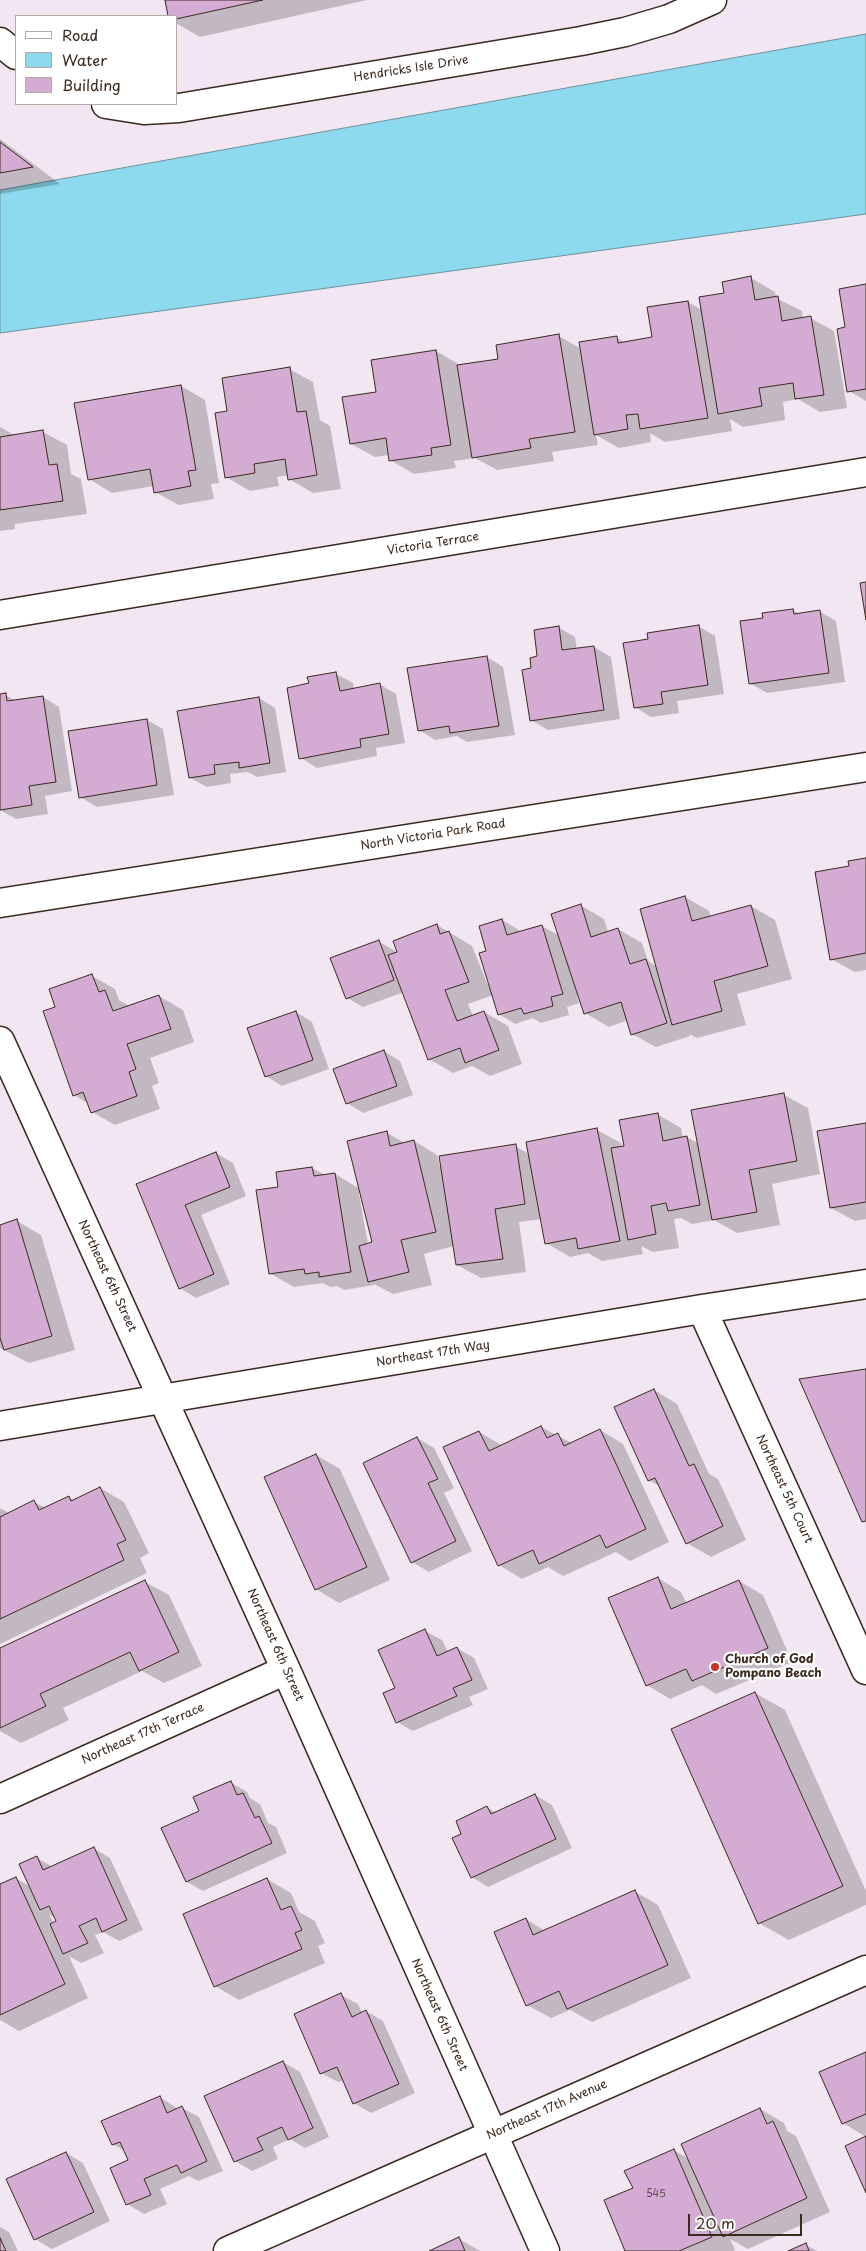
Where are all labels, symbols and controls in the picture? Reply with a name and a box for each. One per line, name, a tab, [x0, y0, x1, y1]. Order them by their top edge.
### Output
legend	[15, 15, 178, 105]
text: Road	[62, 23, 98, 46]
text: Water	[62, 48, 107, 71]
street label: Hendricks Isle Drive	[353, 53, 469, 85]
text: Building	[62, 73, 121, 96]
street label: Victoria Terrace	[386, 530, 480, 558]
street label: North Victoria Park Road	[360, 816, 506, 854]
street label: Northeast 6th Street	[75, 1218, 139, 1334]
street label: Northeast 17th Way	[375, 1338, 491, 1370]
street label: Northeast 5th Court	[753, 1432, 815, 1546]
street label: Northeast 6th Street	[244, 1586, 306, 1704]
place label: Church of God Pompano Beach	[725, 1653, 822, 1681]
marker: Church of God Pompano Beach	[709, 1661, 721, 1673]
street label: Northeast 17th Terrace	[79, 1700, 207, 1768]
street label: Northeast 6th Street	[408, 1956, 470, 2074]
street label: Northeast 17th Avenue	[485, 2077, 609, 2143]
house number: 545	[646, 2188, 666, 2200]
scale bar	[691, 2204, 805, 2236]
text: 20 m	[696, 2211, 735, 2234]

